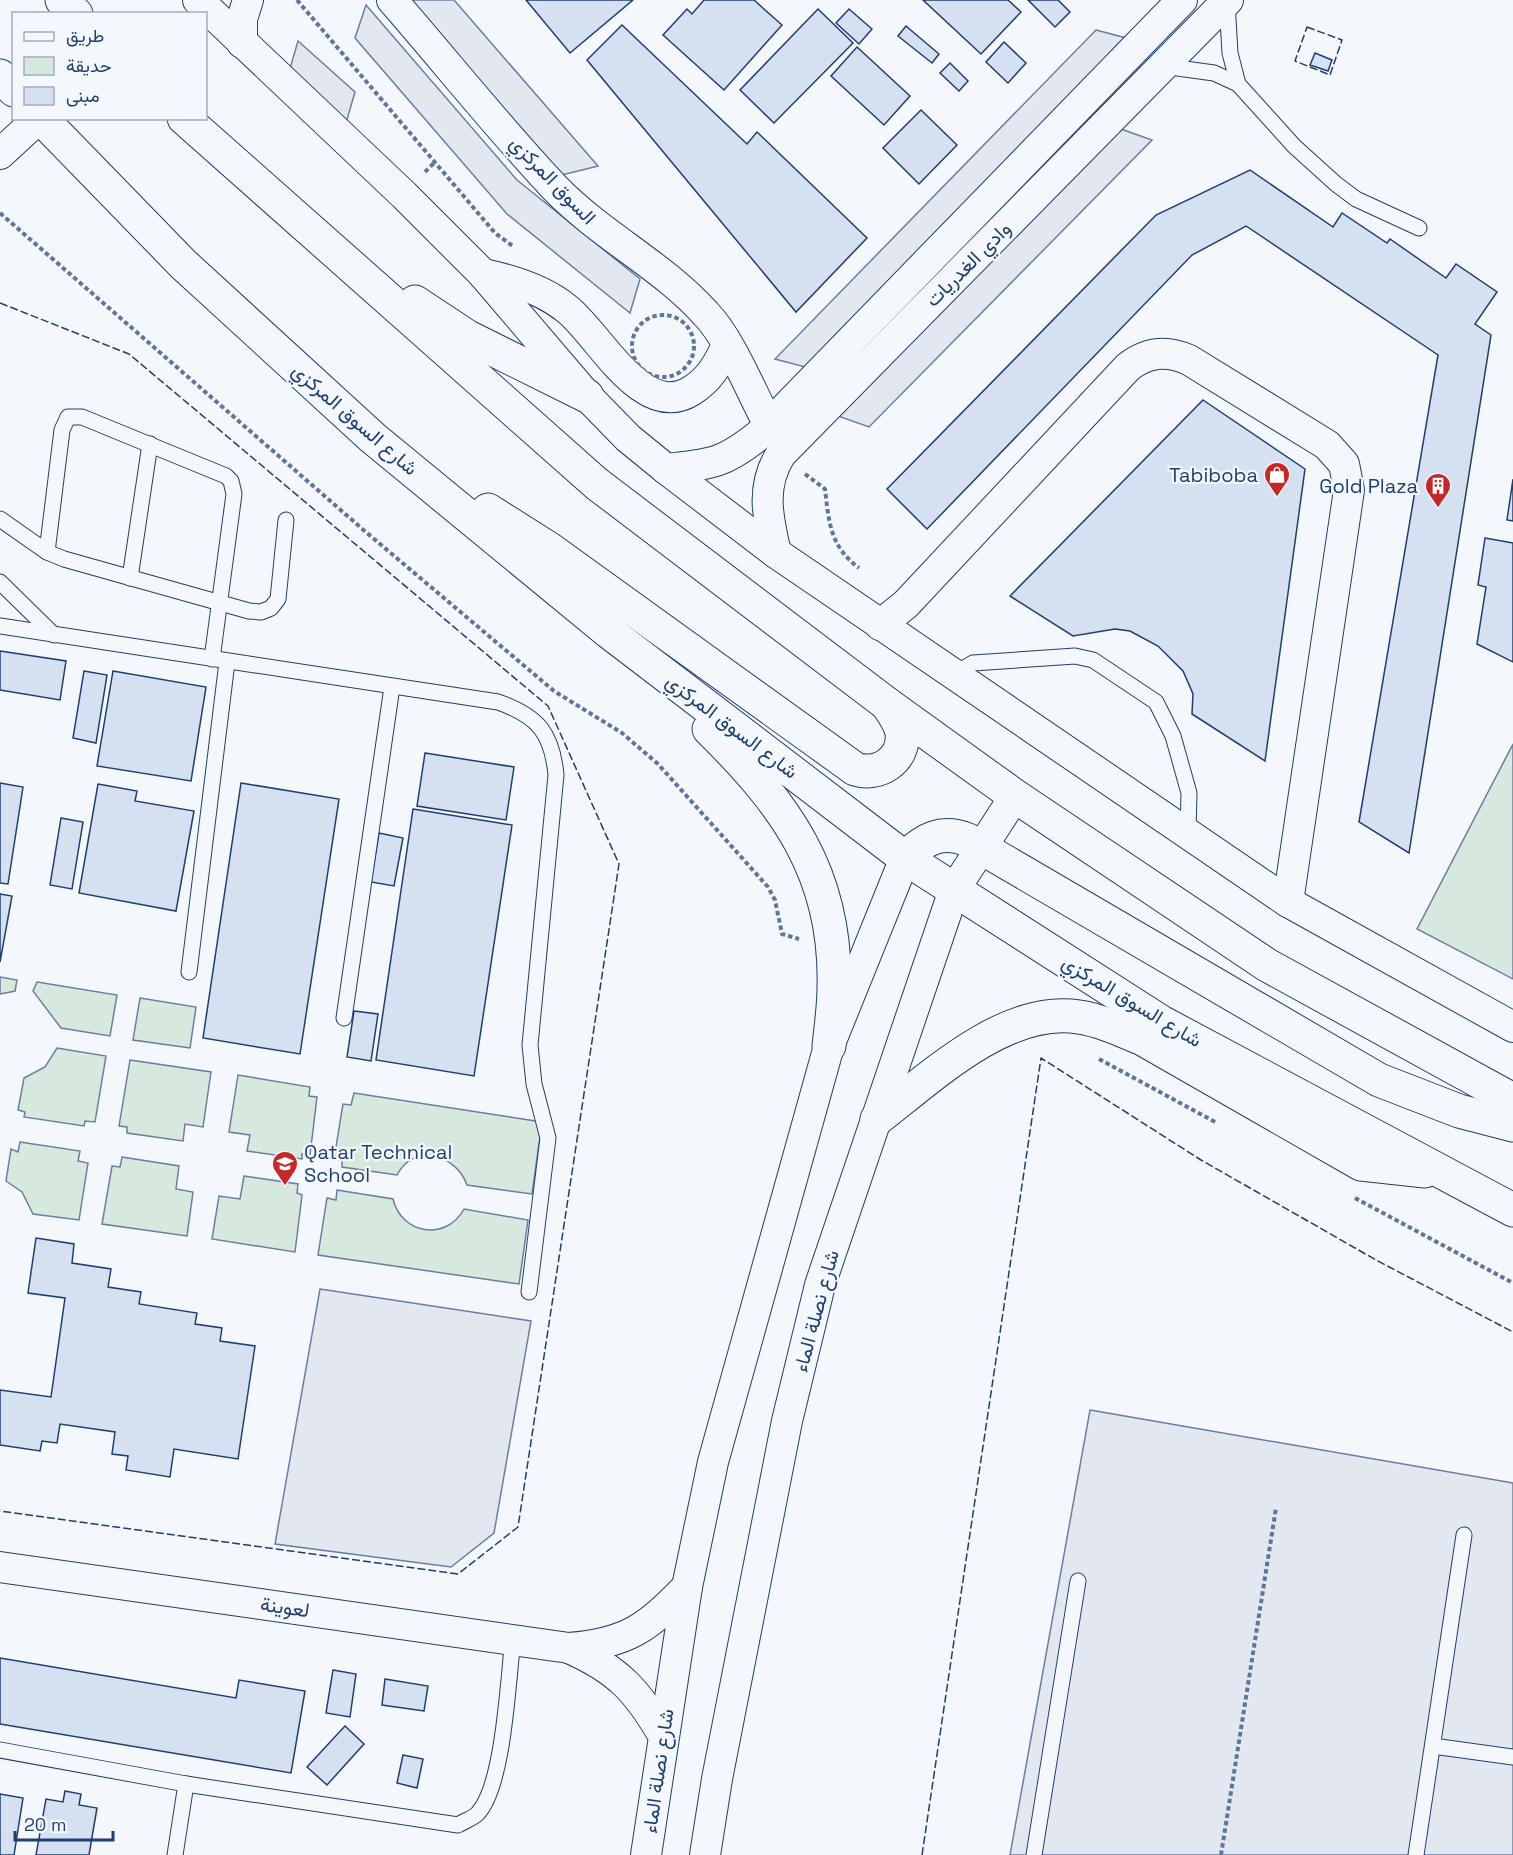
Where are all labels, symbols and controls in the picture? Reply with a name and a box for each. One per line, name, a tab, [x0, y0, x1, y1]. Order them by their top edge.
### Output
legend	[12, 12, 207, 120]
text: طريق	[66, 24, 104, 47]
text: حديقة	[66, 54, 112, 77]
text: مبنى	[66, 84, 100, 107]
street label: السوق المركزي	[501, 130, 602, 233]
street label: وادي الغدريات	[920, 216, 1019, 315]
street label: شارع السوق المركزي	[284, 357, 424, 484]
shop icon: Tabiboba	[1262, 460, 1292, 498]
place label: Tabiboba	[1169, 462, 1258, 488]
building icon: Gold Plaza	[1423, 471, 1453, 509]
place label: Gold Plaza	[1319, 473, 1418, 499]
street label: شارع السوق المركزي	[658, 668, 803, 787]
street label: شارع السوق المركزي	[1055, 949, 1207, 1057]
place label: Qatar Technical School	[304, 1139, 452, 1188]
school or university icon: Qatar Technical School	[270, 1149, 300, 1187]
street label: شارع نصلة الماء	[787, 1247, 846, 1375]
street label: لعوينة	[259, 1591, 311, 1623]
street label: شارع نصلة الماء	[636, 1707, 681, 1835]
scale bar	[15, 1804, 112, 1842]
text: 20 m	[24, 1813, 67, 1836]

